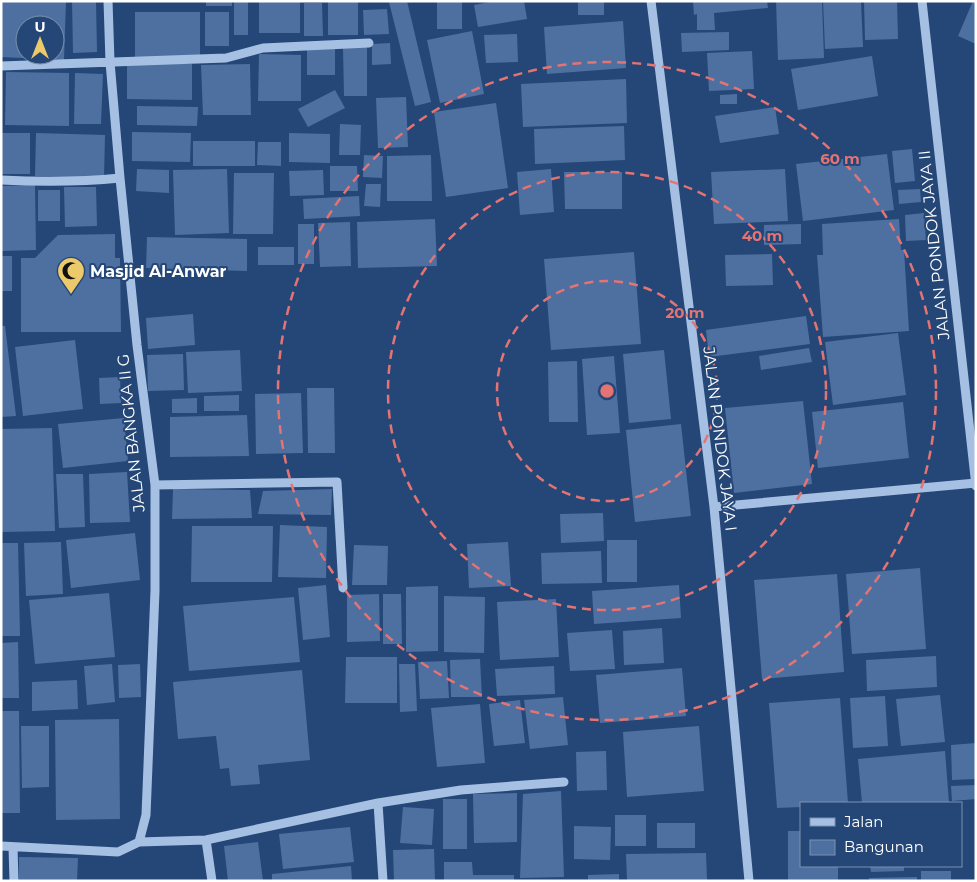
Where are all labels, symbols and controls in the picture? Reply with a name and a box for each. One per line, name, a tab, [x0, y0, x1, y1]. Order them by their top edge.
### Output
north arrow	[15, 15, 65, 65]
text: U	[34, 18, 46, 36]
text: 60 m	[820, 149, 860, 168]
street label: JALAN PONDOK JAYA II	[915, 149, 954, 342]
text: 40 m	[742, 226, 782, 245]
mosque icon: Masjid Al-Anwar	[56, 256, 86, 295]
place label: Masjid Al-Anwar	[90, 262, 227, 281]
text: 20 m	[665, 303, 705, 322]
street label: JALAN PONDOK JAYA I	[699, 345, 741, 532]
street label: JALAN BANGKA II G	[113, 353, 149, 514]
centre of rings	[598, 382, 616, 400]
legend	[800, 802, 962, 867]
text: Jalan	[843, 812, 883, 831]
text: Bangunan	[844, 837, 924, 856]

